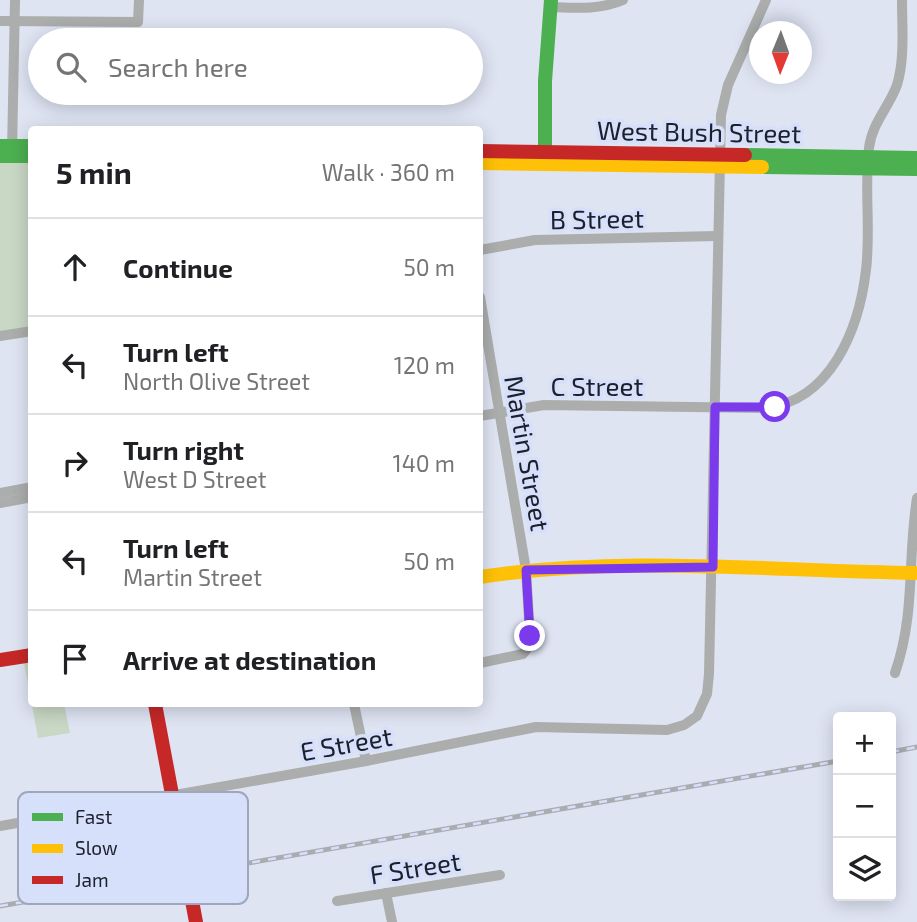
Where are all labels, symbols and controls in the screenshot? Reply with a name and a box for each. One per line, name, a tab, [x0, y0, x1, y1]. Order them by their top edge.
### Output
north arrow	[749, 21, 812, 84]
search box	[28, 28, 483, 105]
icon: search	[52, 48, 90, 86]
text: Search here	[108, 51, 248, 82]
street label: West Bush Street	[597, 114, 802, 148]
text: 5 min	[56, 154, 132, 190]
text: Walk · 360 m	[322, 158, 455, 186]
street label: B Street	[550, 202, 644, 234]
icon: ahead	[56, 248, 94, 286]
text: Continue	[123, 252, 233, 283]
text: 50 m	[404, 253, 455, 281]
text: Turn left	[123, 336, 229, 367]
icon: left	[56, 346, 94, 384]
text: 120 m	[394, 351, 455, 379]
text: North Olive Street	[123, 367, 310, 395]
street label: C Street	[551, 370, 644, 401]
street label: Martin Street	[499, 373, 557, 533]
route start	[759, 391, 790, 422]
text: Turn right	[123, 434, 244, 465]
icon: right	[56, 444, 94, 482]
text: 140 m	[393, 449, 455, 477]
text: West D Street	[123, 465, 267, 493]
text: Turn left	[123, 532, 229, 563]
icon: left	[56, 542, 94, 580]
text: 50 m	[404, 547, 455, 575]
text: Martin Street	[123, 563, 262, 591]
route end	[514, 620, 545, 651]
icon: arrive	[56, 640, 94, 678]
text: Arrive at destination	[123, 644, 376, 675]
map controls	[833, 712, 896, 901]
button: +	[833, 712, 896, 775]
street label: E Street	[298, 720, 394, 766]
button: −	[833, 775, 896, 838]
legend	[18, 792, 248, 904]
text: Fast	[75, 805, 112, 828]
text: Slow	[75, 836, 118, 859]
button: layers	[833, 838, 896, 901]
street label: F Street	[367, 845, 463, 889]
text: Jam	[75, 868, 109, 891]

